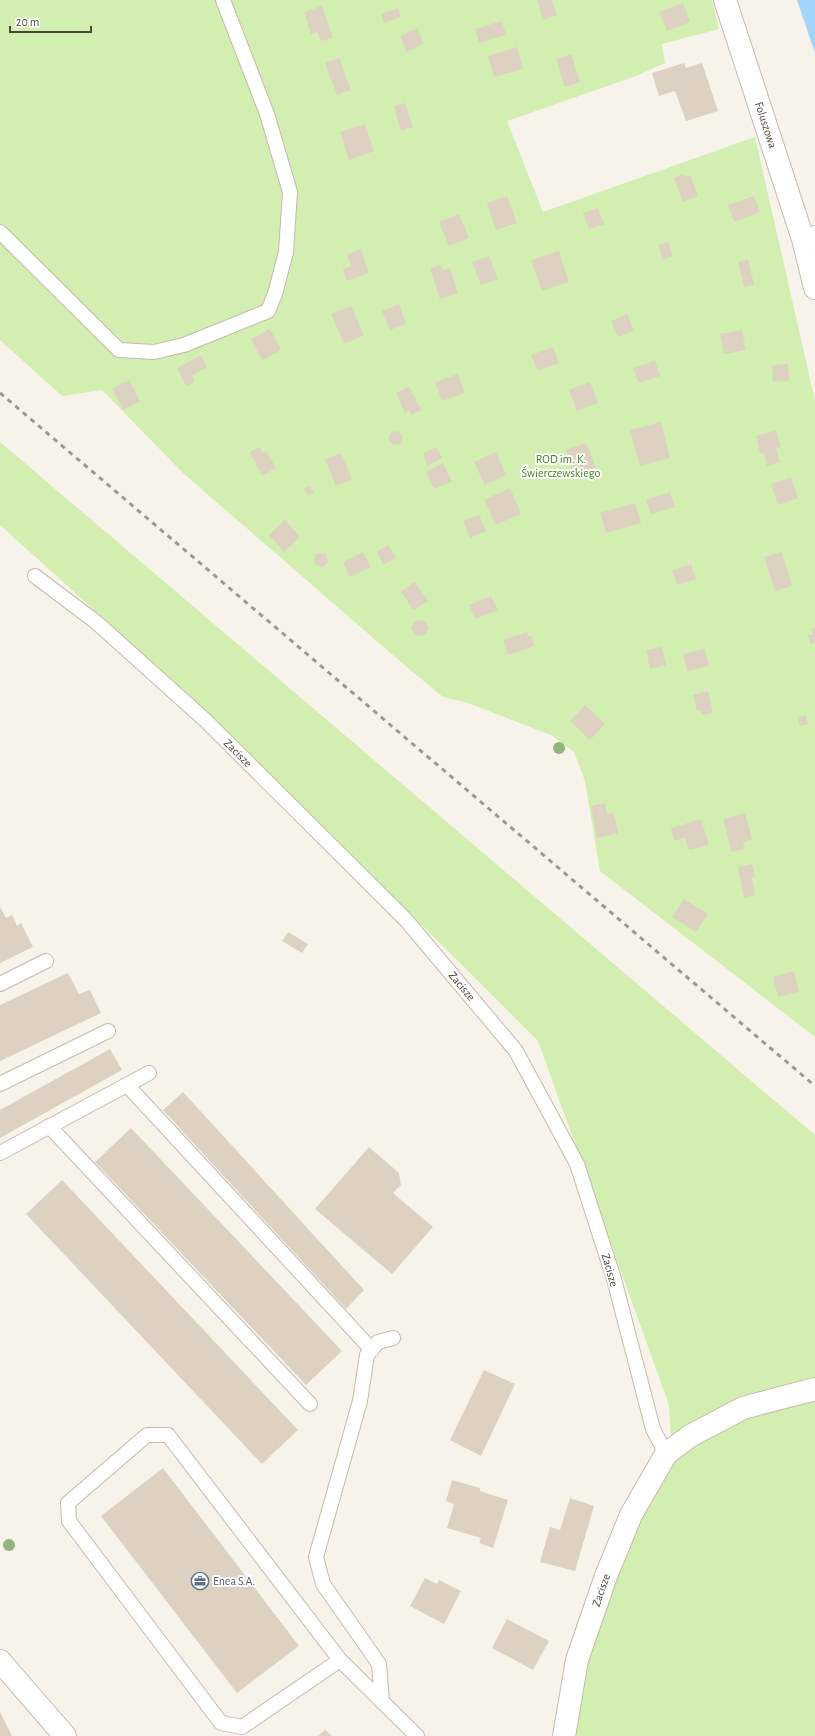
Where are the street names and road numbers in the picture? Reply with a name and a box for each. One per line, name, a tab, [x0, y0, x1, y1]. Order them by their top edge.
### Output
street label: Foluszowa	[753, 100, 779, 150]
street label: Zacisze	[222, 737, 254, 769]
street label: Zacisze	[446, 969, 478, 1003]
street label: Zacisze	[600, 1252, 620, 1288]
street label: Zacisze	[590, 1572, 612, 1608]

